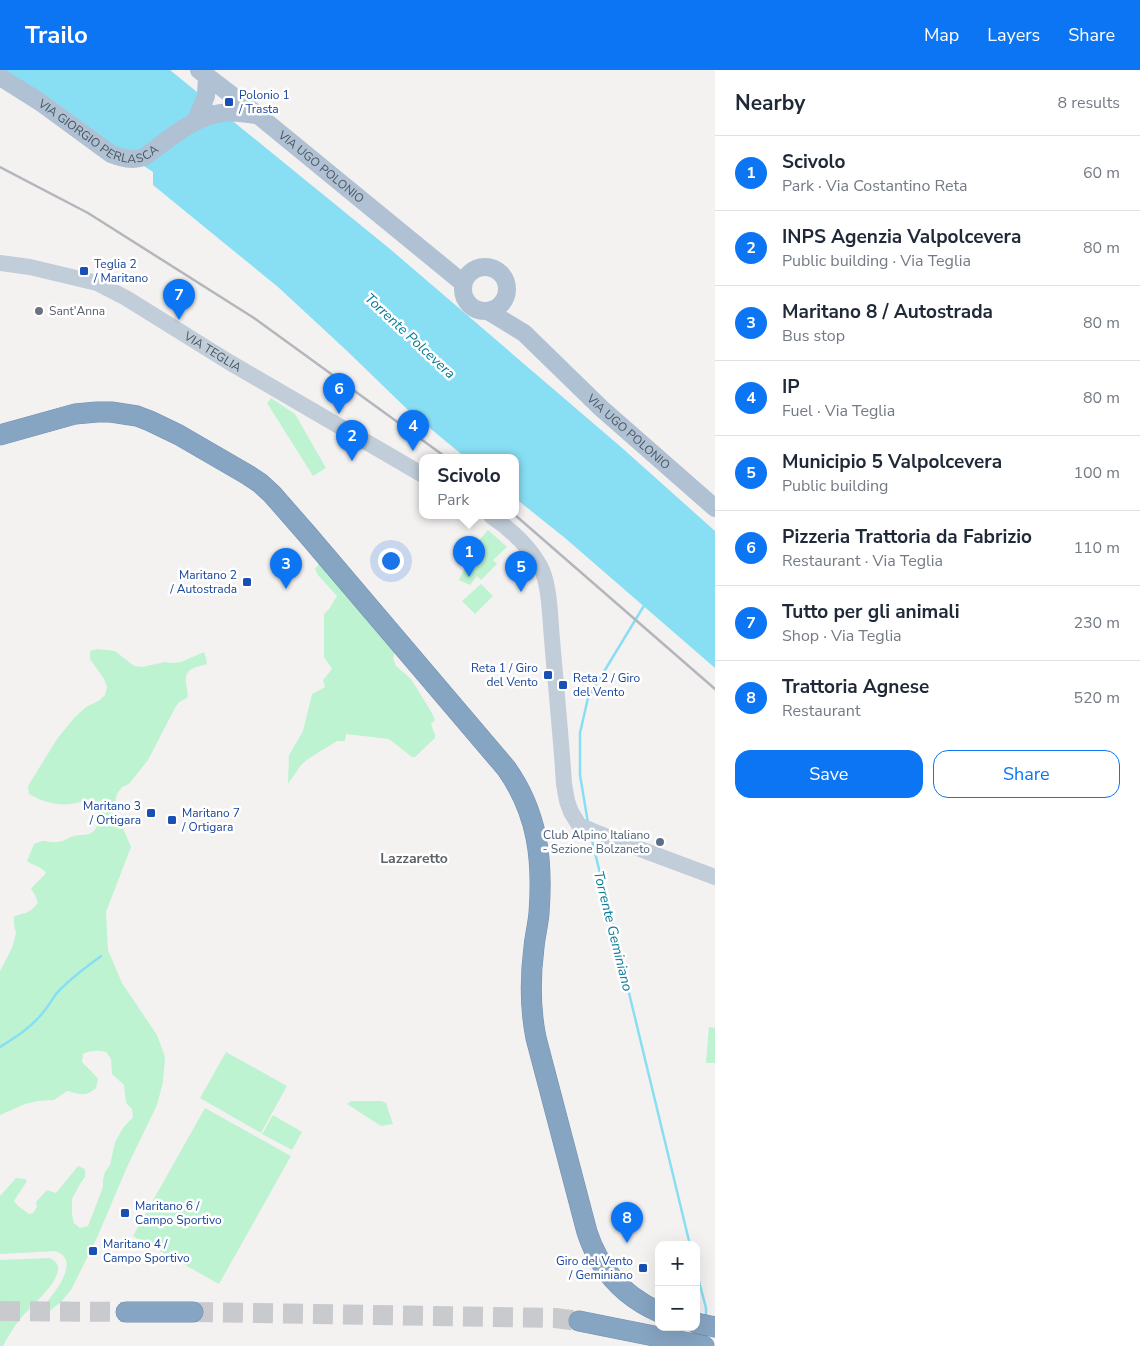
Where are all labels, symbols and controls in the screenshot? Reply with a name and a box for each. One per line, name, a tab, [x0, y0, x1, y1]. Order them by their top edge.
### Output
text: Trailo	[25, 19, 88, 51]
text: Map	[924, 23, 959, 47]
text: Layers	[987, 23, 1040, 47]
text: Share	[1068, 23, 1115, 47]
place label: Polonio 1 / Trasta	[238, 87, 290, 117]
text: Nearby	[735, 89, 805, 117]
text: 8 results	[1058, 92, 1120, 114]
street label: VIA GIORGIO PERLASCA	[34, 95, 162, 167]
marker: Polonio 1 / Trasta	[223, 96, 235, 108]
street label: VIA UGO POLONIO	[274, 126, 367, 207]
text: Scivolo	[782, 149, 845, 175]
text: 1	[746, 162, 756, 184]
text: 60 m	[1083, 162, 1120, 184]
text: Park · Via Costantino Reta	[782, 175, 968, 197]
text: INPS Agenzia Valpolcevera	[782, 224, 1021, 250]
text: 2	[746, 237, 756, 259]
text: 80 m	[1083, 237, 1120, 259]
text: Public building · Via Teglia	[782, 250, 971, 272]
place label: Teglia 2 / Maritano	[93, 256, 149, 286]
marker: Teglia 2 / Maritano	[78, 265, 90, 277]
pin: 7	[163, 279, 195, 320]
water label: Torrente Polcevera	[361, 289, 459, 383]
text: Maritano 8 / Autostrada	[782, 299, 993, 325]
place label: Sant'Anna	[49, 303, 105, 319]
marker: Sant'Anna	[33, 305, 45, 317]
text: 3	[746, 312, 756, 334]
text: 80 m	[1083, 312, 1120, 334]
text: Bus stop	[782, 325, 845, 347]
street label: VIA TEGLIA	[180, 328, 245, 376]
pin: 6	[323, 373, 355, 414]
text: IP	[782, 374, 800, 400]
text: 4	[746, 387, 756, 409]
text: 80 m	[1083, 387, 1120, 409]
street label: VIA UGO POLONIO	[583, 390, 674, 473]
text: Fuel · Via Teglia	[782, 400, 895, 422]
pin: 4	[397, 410, 429, 451]
pin: 2	[336, 420, 368, 461]
text: Municipio 5 Valpolcevera	[782, 449, 1002, 475]
popup	[419, 454, 519, 519]
text: 5	[746, 462, 756, 484]
text: 100 m	[1073, 462, 1120, 484]
text: Scivolo	[437, 463, 501, 489]
text: Public building	[782, 475, 888, 497]
text: Park	[437, 489, 469, 511]
text: Pizzeria Trattoria da Fabrizio	[782, 524, 1032, 550]
pin: 1	[453, 536, 485, 577]
text: 6	[746, 537, 756, 559]
text: 110 m	[1073, 537, 1120, 559]
pin: 3	[270, 548, 302, 589]
your location	[378, 548, 404, 574]
text: Restaurant · Via Teglia	[782, 550, 943, 572]
pin: 5	[505, 551, 537, 592]
place label: Maritano 2 / Autostrada	[169, 567, 237, 597]
marker: Maritano 2 / Autostrada	[241, 576, 253, 588]
text: Tutto per gli animali	[782, 599, 960, 625]
text: 7	[746, 612, 756, 634]
text: 230 m	[1073, 612, 1120, 634]
text: Shop · Via Teglia	[782, 625, 902, 647]
place label: Reta 1 / Giro del Vento	[471, 660, 538, 690]
marker: Reta 1 / Giro del Vento	[542, 669, 554, 681]
place label: Reta 2 / Giro del Vento	[573, 670, 640, 700]
text: Trattoria Agnese	[782, 674, 929, 700]
marker: Reta 2 / Giro del Vento	[557, 679, 569, 691]
text: 8	[746, 687, 756, 709]
text: 520 m	[1073, 687, 1120, 709]
text: Restaurant	[782, 700, 861, 722]
button: Save	[735, 750, 923, 798]
button: Share	[933, 750, 1120, 798]
place label: Maritano 3 / Ortigara	[83, 798, 141, 828]
place label: Maritano 7 / Ortigara	[181, 805, 240, 835]
marker: Maritano 3 / Ortigara	[145, 807, 157, 819]
marker: Maritano 7 / Ortigara	[166, 814, 178, 826]
place label: Club Alpino Italiano - Sezione Bolzaneto	[543, 827, 650, 857]
marker: Club Alpino Italiano - Sezione Bolzaneto	[654, 836, 666, 848]
district label: Lazzaretto	[380, 849, 448, 868]
water label: Torrente Geminiano	[589, 869, 637, 993]
place label: Maritano 6 / Campo Sportivo	[135, 1198, 222, 1228]
pin: 8	[611, 1202, 643, 1243]
marker: Maritano 6 / Campo Sportivo	[119, 1207, 131, 1219]
place label: Maritano 4 / Campo Sportivo	[103, 1236, 190, 1266]
map controls	[655, 1241, 700, 1331]
button: +	[655, 1241, 700, 1286]
marker: Maritano 4 / Campo Sportivo	[87, 1245, 99, 1257]
place label: Giro del Vento / Geminiano	[556, 1253, 633, 1283]
marker: Giro del Vento / Geminiano	[637, 1262, 649, 1274]
button: −	[655, 1286, 700, 1331]

